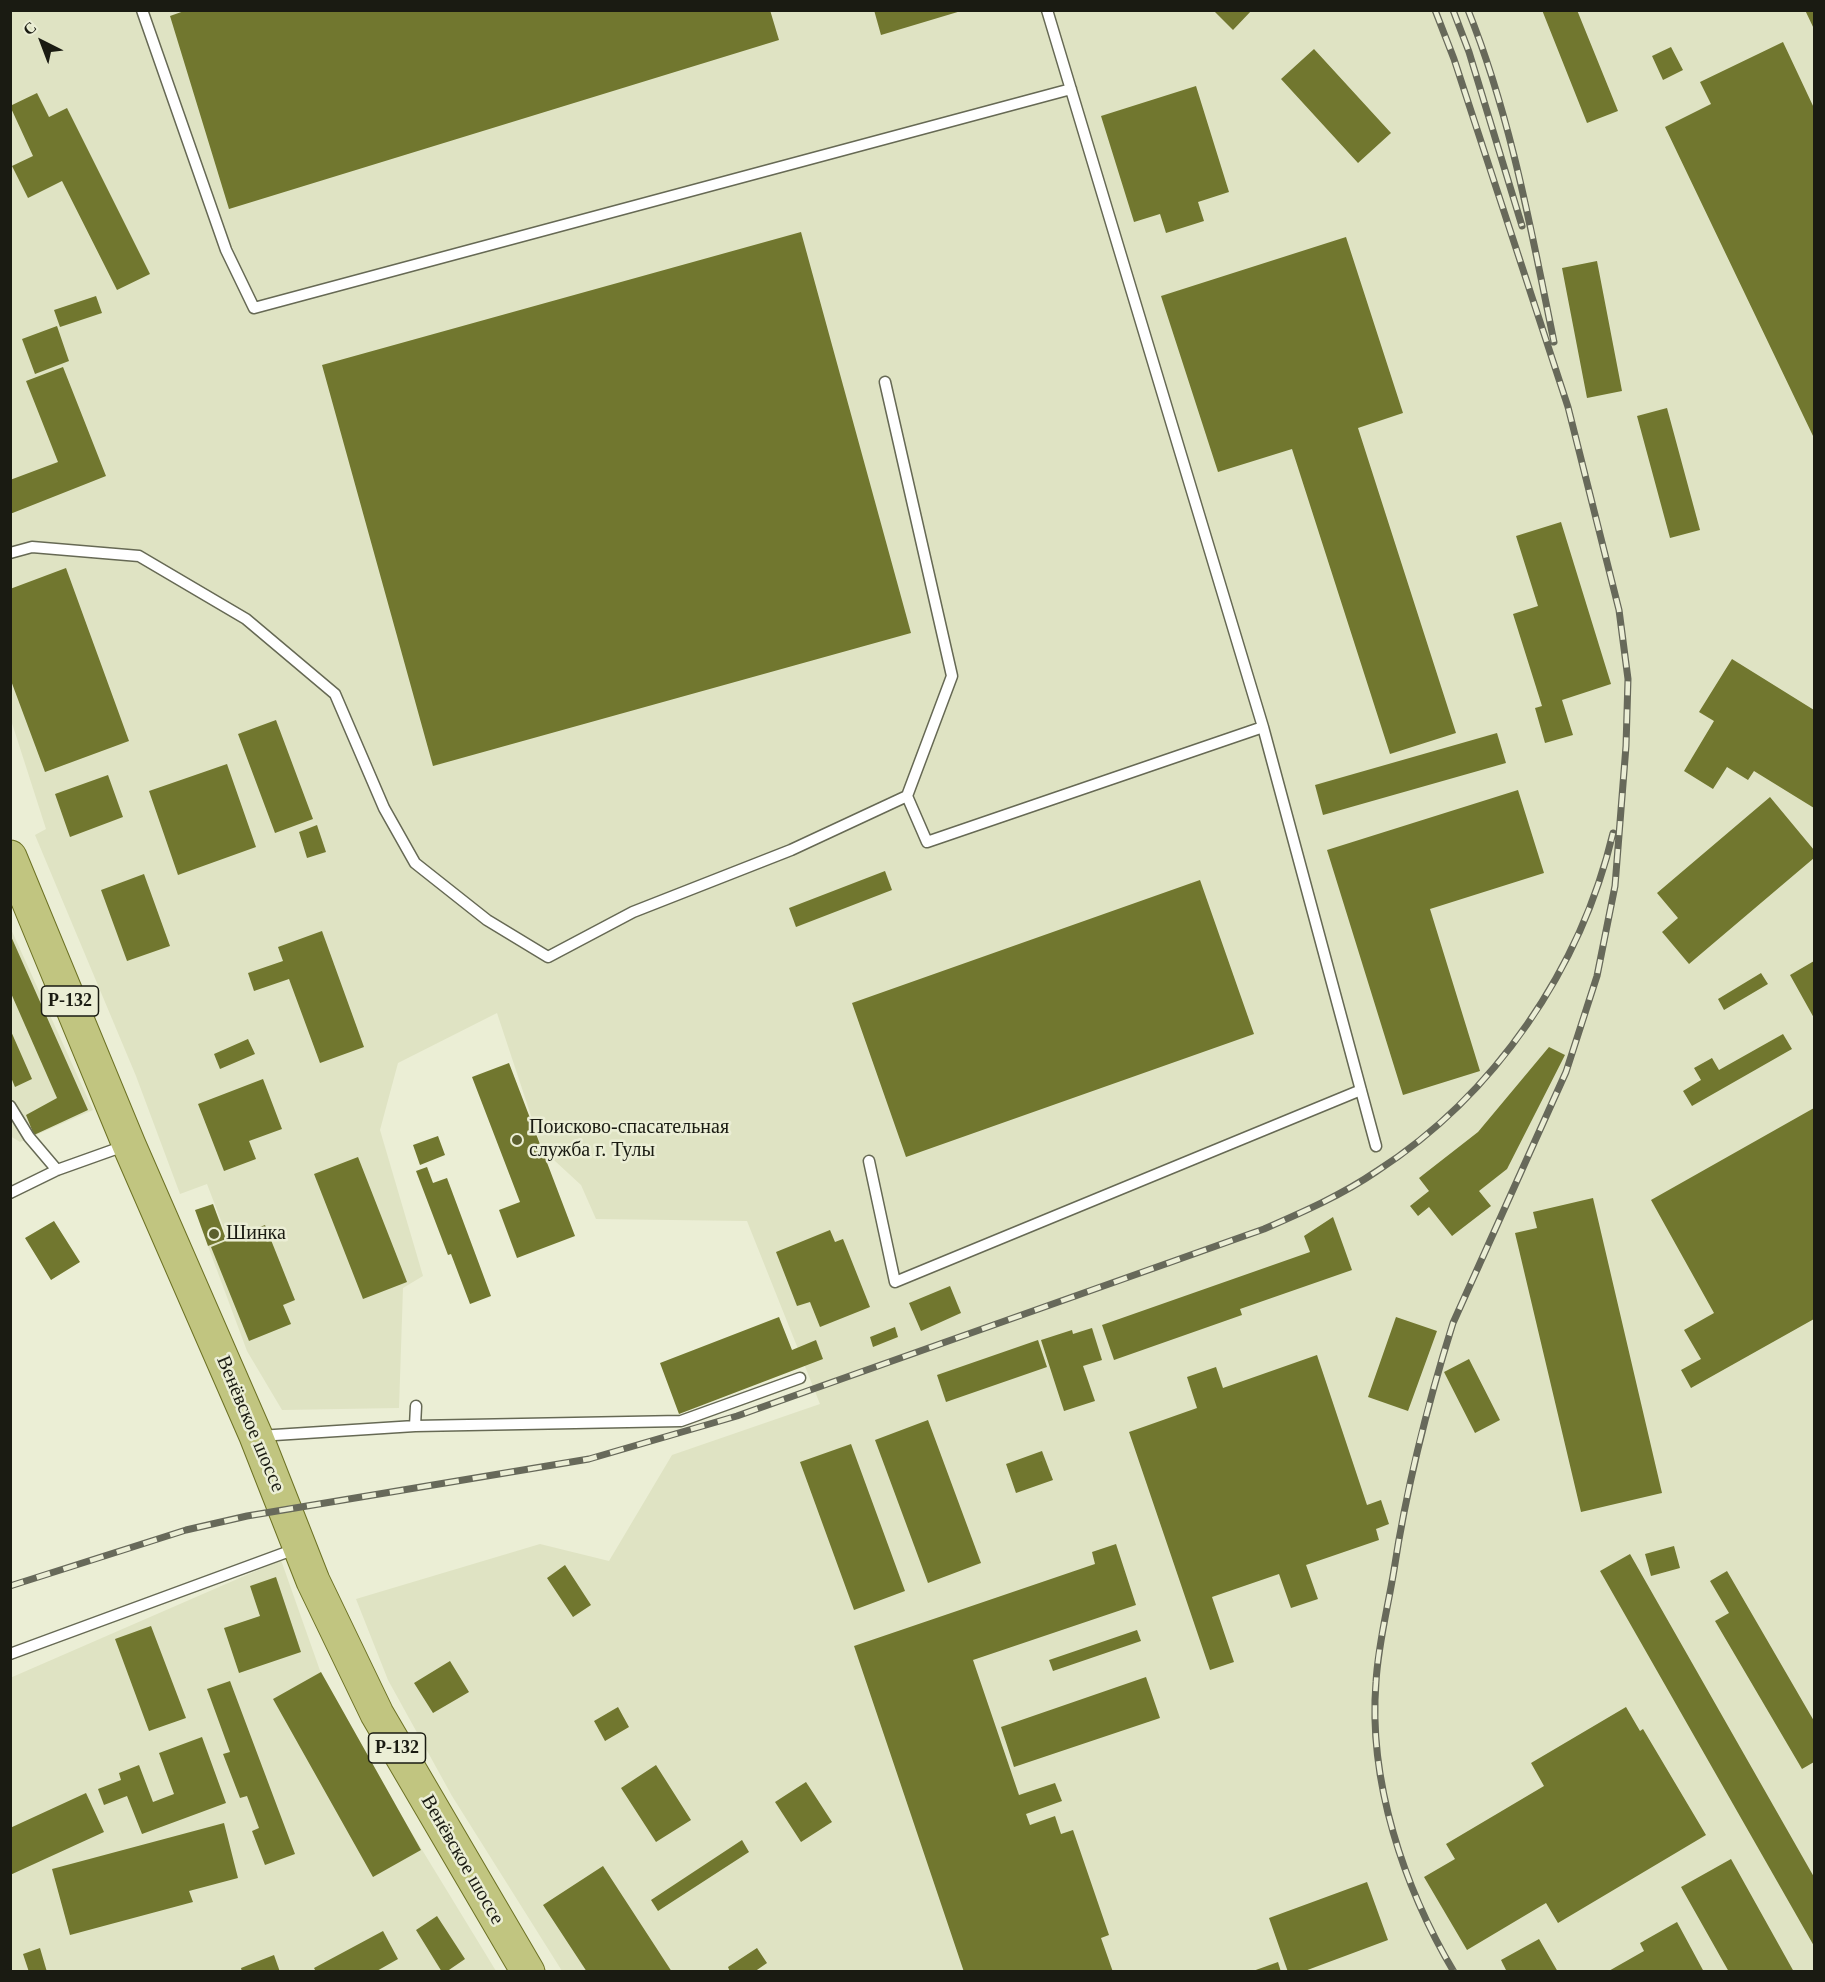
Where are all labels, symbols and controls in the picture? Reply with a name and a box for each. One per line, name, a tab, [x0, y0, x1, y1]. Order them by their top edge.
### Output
north arrow	[12, 12, 72, 72]
text: С	[20, 18, 40, 38]
road number: Р-132	[42, 986, 98, 1016]
place label: Поисково-спасательная служба г. Тулы	[529, 1116, 729, 1163]
marker: Поисково-спасательная служба г. Тулы	[510, 1133, 524, 1147]
place label: Шинка	[226, 1222, 286, 1246]
marker: Шинка	[207, 1227, 221, 1241]
street label: Венёвское шоссе	[211, 1352, 289, 1496]
road number: Р-132	[368, 1733, 426, 1763]
street label: Венёвское шоссе	[415, 1791, 509, 1929]

